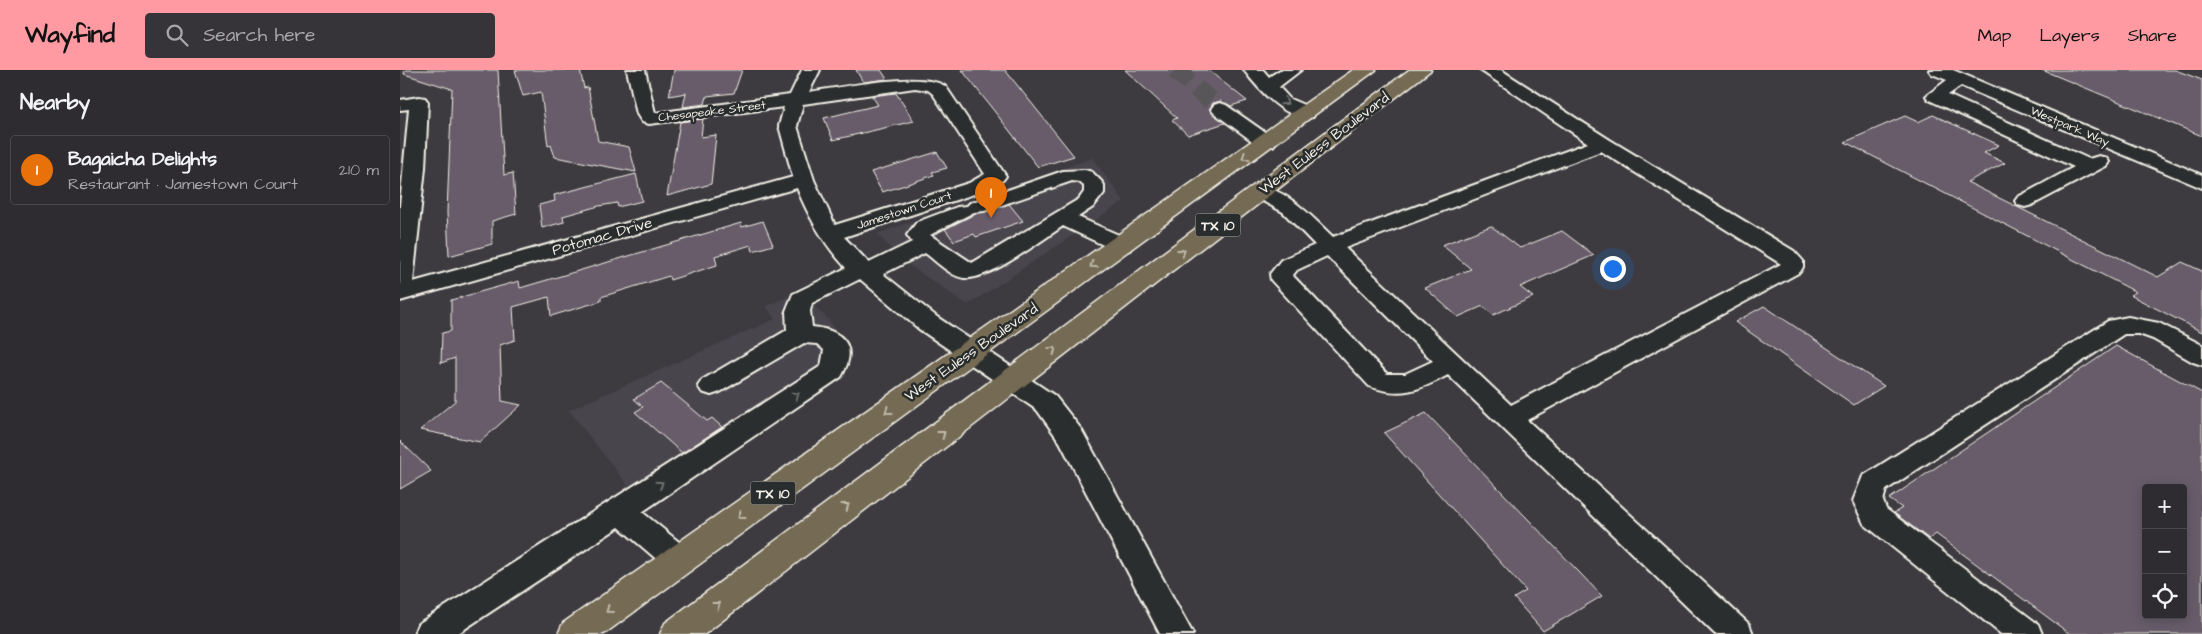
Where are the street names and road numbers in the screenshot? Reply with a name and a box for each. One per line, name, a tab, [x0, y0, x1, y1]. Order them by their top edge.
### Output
street label: West Euless Boulevard	[1255, 87, 1394, 199]
street label: Chesapeake Street	[657, 96, 767, 127]
street label: Westpark Way	[2027, 102, 2112, 152]
street label: Jamestown Court	[854, 187, 954, 234]
street label: Potomac Drive	[550, 212, 655, 261]
road number: TX 10	[1196, 214, 1240, 236]
street label: West Euless Boulevard	[900, 298, 1042, 406]
road number: TX 10	[750, 482, 796, 504]

